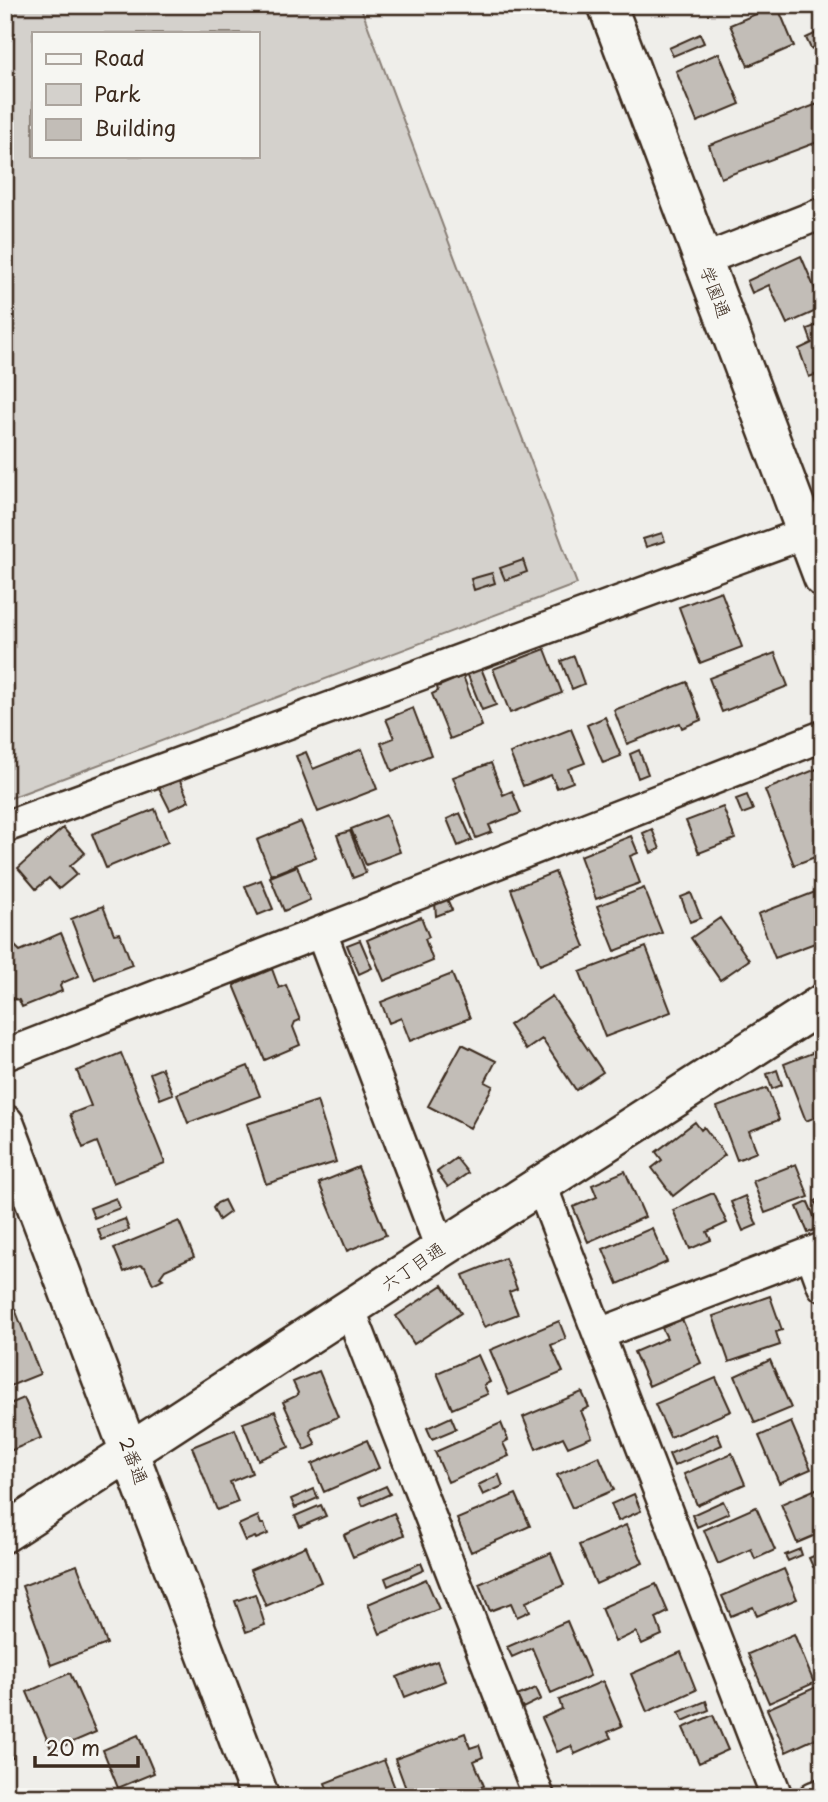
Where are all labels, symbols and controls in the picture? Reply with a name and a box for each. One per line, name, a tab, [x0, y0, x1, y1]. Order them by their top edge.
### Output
legend	[32, 32, 259, 158]
text: Road	[94, 41, 145, 73]
text: Park	[94, 77, 141, 109]
text: Building	[94, 111, 176, 143]
street label: 学園通	[694, 261, 739, 322]
street label: 六丁目通	[375, 1234, 450, 1297]
street label: 2番通	[113, 1433, 156, 1488]
scale bar	[35, 1725, 138, 1769]
text: 20 m	[46, 1731, 100, 1763]

